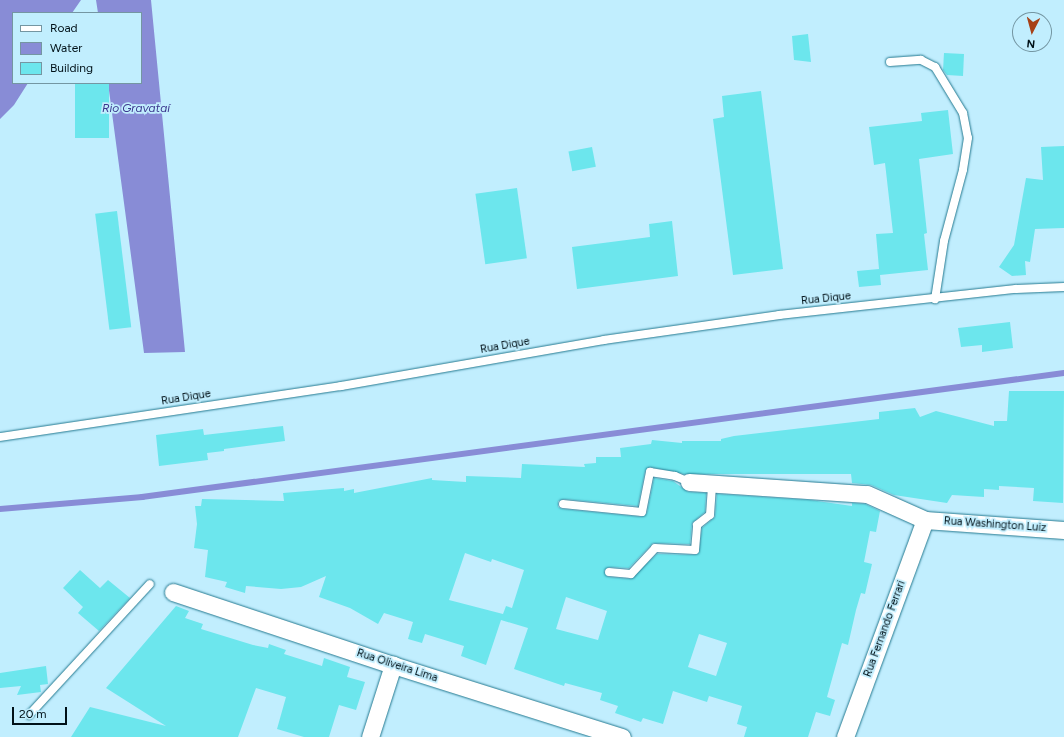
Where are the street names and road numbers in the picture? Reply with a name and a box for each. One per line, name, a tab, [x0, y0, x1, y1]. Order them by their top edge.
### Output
street label: Rua Dique	[800, 290, 852, 308]
street label: Rua Dique	[479, 335, 531, 357]
street label: Rua Dique	[160, 388, 212, 408]
street label: Rua Washington Luiz	[943, 515, 1047, 535]
street label: Rua Fernando Ferrari	[861, 579, 909, 679]
street label: Rua Oliveira Lima	[355, 647, 439, 685]

